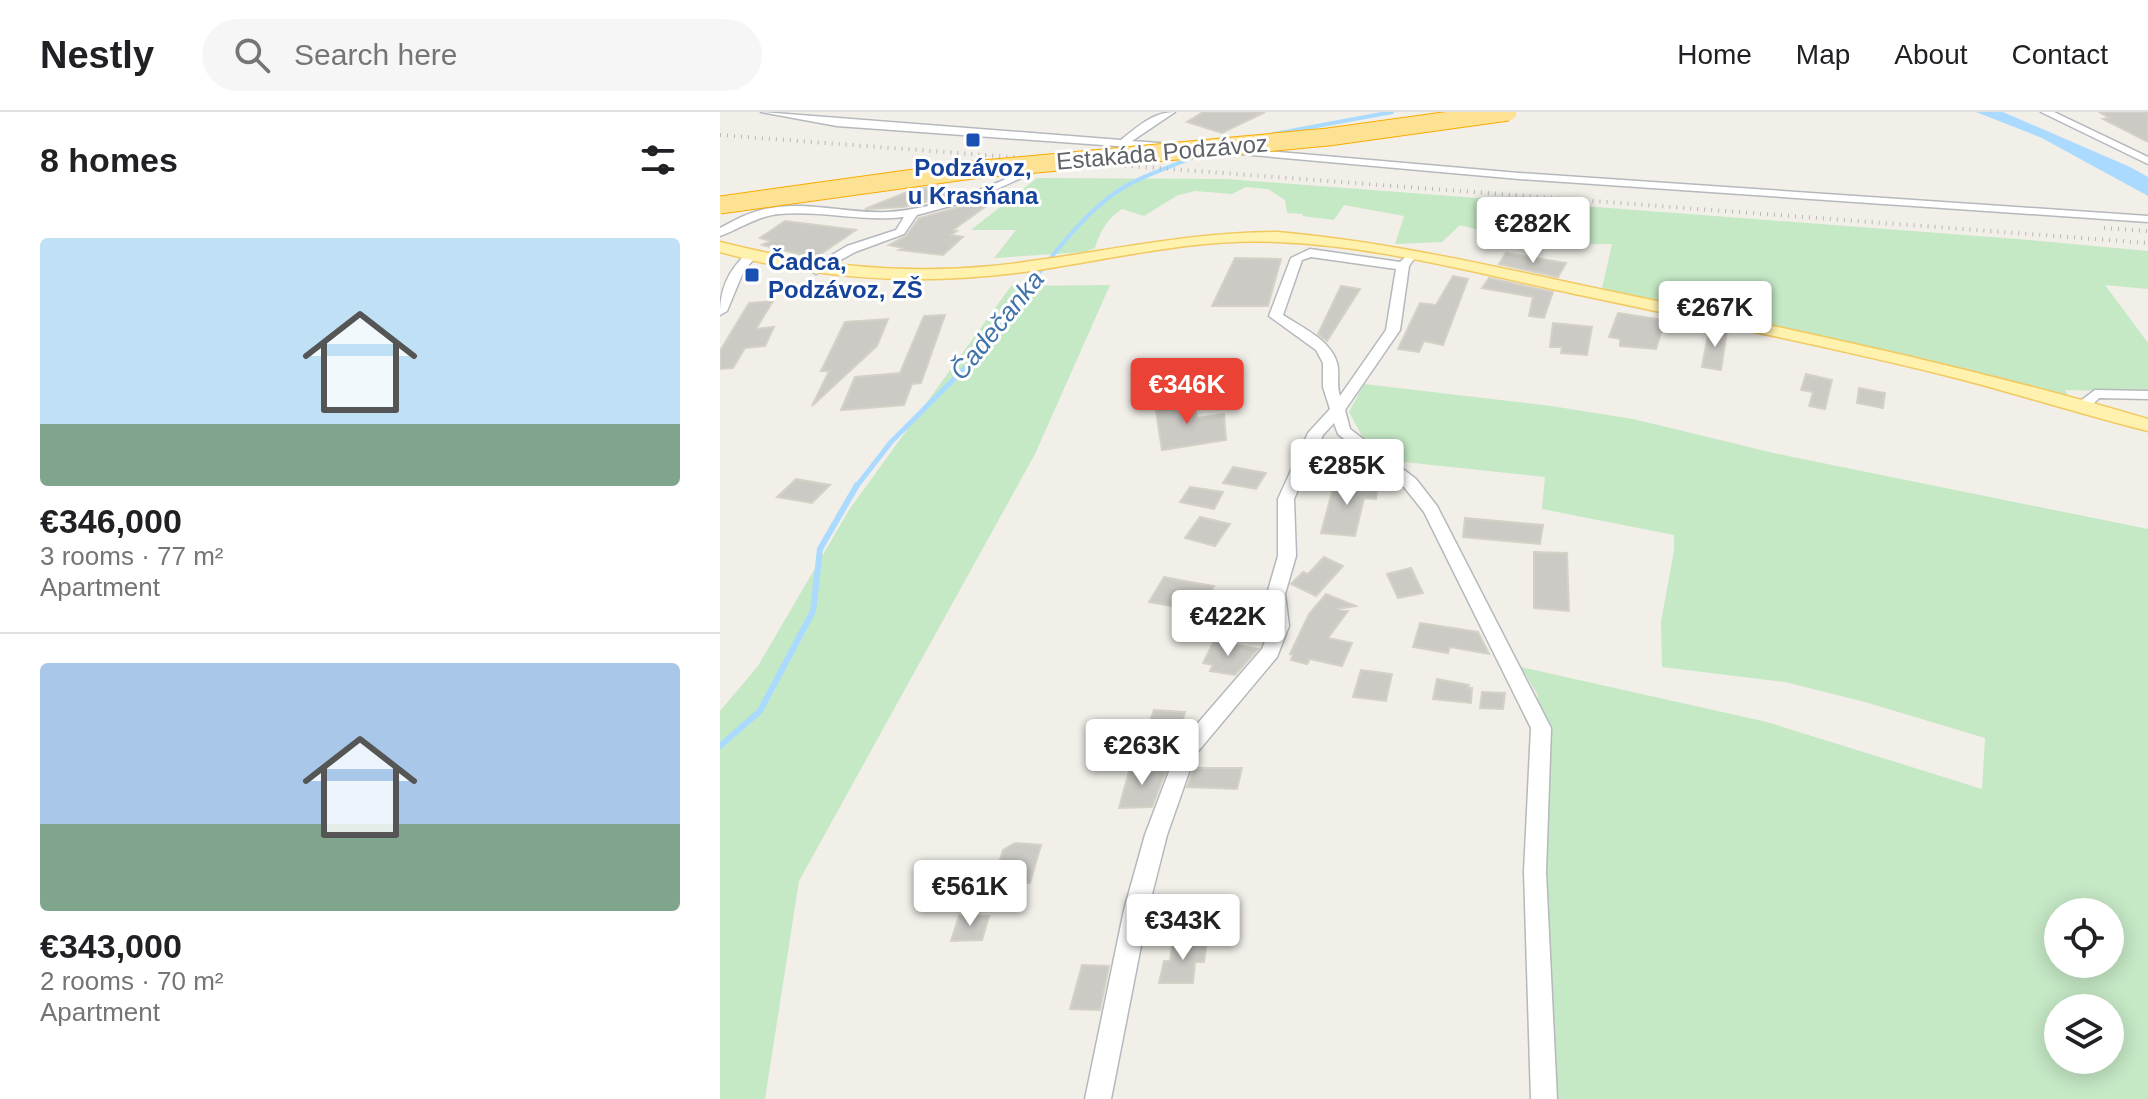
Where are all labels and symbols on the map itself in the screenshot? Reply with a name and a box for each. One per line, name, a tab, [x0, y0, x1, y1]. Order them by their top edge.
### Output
street label: Estakáda Podzávoz	[1055, 129, 1269, 175]
marker: Podzávoz, u Krasňana	[964, 131, 982, 149]
place label: Podzávoz, u Krasňana	[908, 154, 1039, 209]
pin: €282K	[1477, 197, 1589, 265]
place label: Čadca, Podzávoz, ZŠ	[768, 248, 923, 303]
water label: Čadečanka	[944, 264, 1050, 386]
marker: Čadca, Podzávoz, ZŠ	[743, 266, 761, 284]
pin: €267K	[1659, 281, 1771, 349]
pin: €346K	[1131, 358, 1243, 426]
pin: €285K	[1291, 439, 1403, 507]
pin: €422K	[1172, 590, 1284, 658]
pin: €263K	[1086, 719, 1198, 787]
pin: €561K	[914, 860, 1026, 928]
pin: €343K	[1127, 894, 1239, 962]

